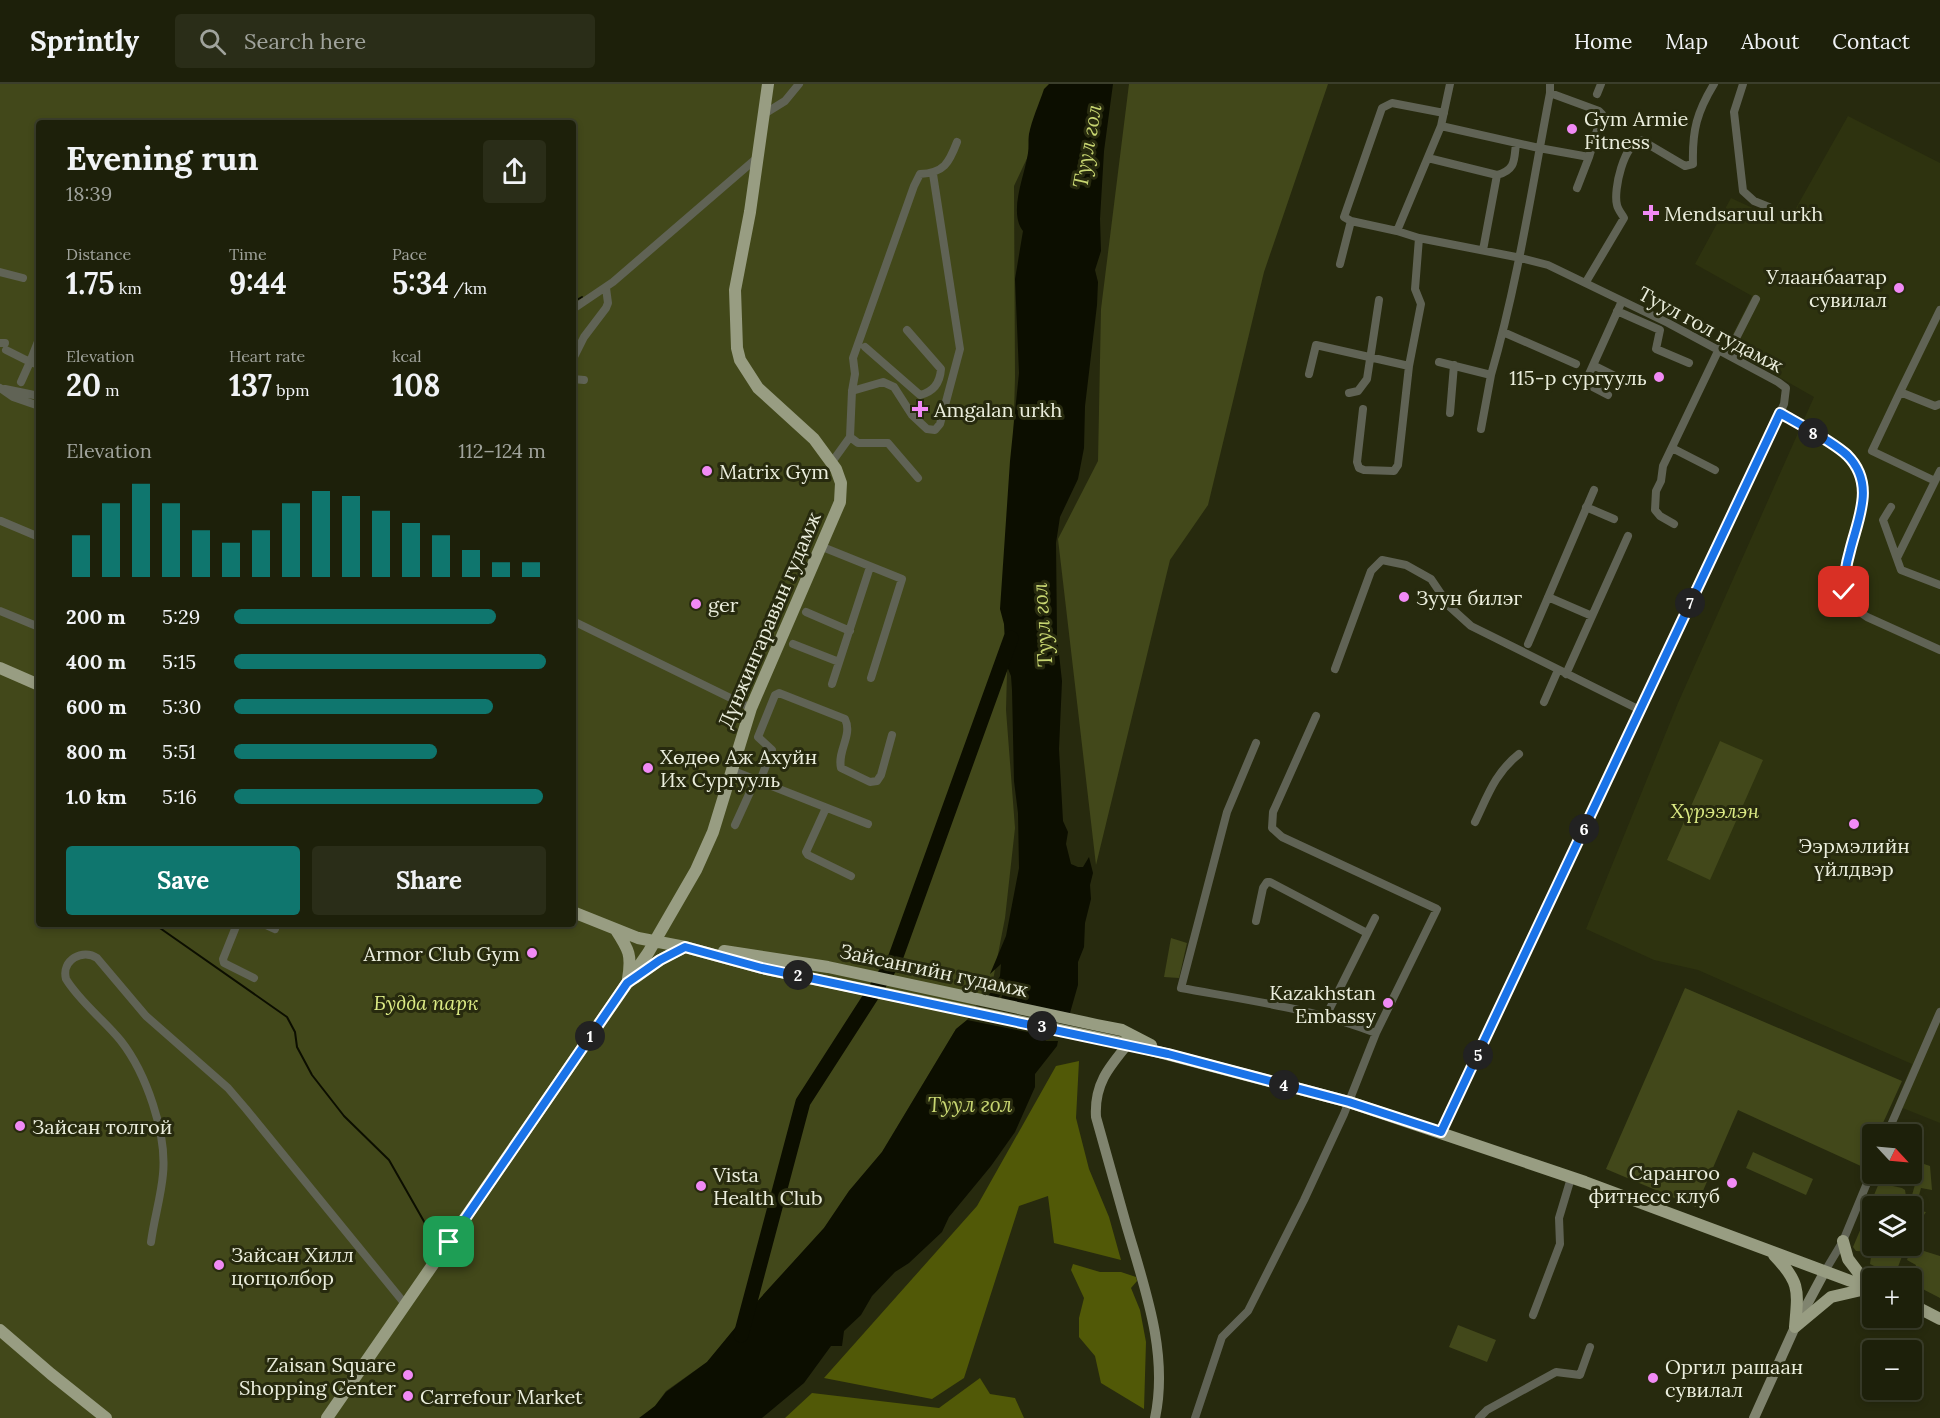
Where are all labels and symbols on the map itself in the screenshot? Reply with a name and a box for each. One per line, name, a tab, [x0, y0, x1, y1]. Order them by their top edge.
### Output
water label: Туул гол	[1066, 102, 1108, 190]
place label: Gym Armie Fitness	[1584, 106, 1689, 154]
marker: Gym Armie Fitness	[1565, 122, 1579, 136]
place label: Mendsaruul urkh	[1664, 201, 1823, 226]
marker: Mendsaruul urkh	[1642, 204, 1660, 222]
place label: Улаанбаатар сувилал	[1765, 264, 1887, 312]
street label: Туул гол гудамж	[1634, 280, 1788, 378]
marker: Улаанбаатар сувилал	[1892, 281, 1906, 295]
place label: 115-р сургууль	[1509, 365, 1647, 390]
marker: 115-р сургууль	[1652, 370, 1666, 384]
place label: Amgalan urkh	[933, 397, 1062, 422]
marker: Amgalan urkh	[911, 400, 929, 418]
pin: 8	[1798, 418, 1828, 448]
place label: Matrix Gym	[719, 459, 829, 484]
marker: Matrix Gym	[700, 464, 714, 478]
street label: Дүнжингаравын гудамж	[712, 507, 826, 732]
pin	[1818, 566, 1869, 617]
water label: Туул гол	[1026, 582, 1058, 668]
place label: Зуун билэг	[1416, 585, 1522, 610]
pin: 7	[1675, 588, 1705, 618]
marker: Зуун билэг	[1397, 590, 1411, 604]
place label: ger	[708, 592, 739, 617]
marker: ger	[689, 597, 703, 611]
place label: Хөдөө Аж Ахуйн Их Сургууль	[660, 744, 817, 792]
marker: Хөдөө Аж Ахуйн Их Сургууль	[641, 761, 655, 775]
park label: Хүрээлэн	[1671, 798, 1759, 823]
pin: 6	[1569, 814, 1599, 844]
marker: Ээрмэлийн үйлдвэр	[1847, 817, 1861, 831]
place label: Ээрмэлийн үйлдвэр	[1798, 833, 1910, 881]
street label: Зайсангийн гудамж	[838, 938, 1031, 1002]
place label: Armor Club Gym	[362, 941, 520, 966]
marker: Armor Club Gym	[525, 946, 539, 960]
pin: 2	[783, 960, 813, 990]
place label: Kazakhstan Embassy	[1269, 980, 1376, 1028]
park label: Будда парк	[374, 990, 479, 1015]
marker: Kazakhstan Embassy	[1381, 996, 1395, 1010]
pin: 3	[1027, 1011, 1057, 1041]
pin: 1	[575, 1021, 605, 1051]
pin: 5	[1463, 1040, 1493, 1070]
pin: 4	[1269, 1070, 1299, 1100]
water label: Туул гол	[928, 1091, 1012, 1118]
place label: Зайсан толгой	[32, 1114, 172, 1139]
marker: Зайсан толгой	[13, 1119, 27, 1133]
north arrow	[1862, 1124, 1922, 1184]
place label: Сарангоо фитнесс клуб	[1588, 1160, 1720, 1208]
place label: Vista Health Club	[712, 1162, 823, 1210]
marker: Сарангоо фитнесс клуб	[1725, 1176, 1739, 1190]
marker: Vista Health Club	[694, 1179, 708, 1193]
pin	[423, 1216, 474, 1267]
place label: Зайсан Хилл цогцолбор	[231, 1242, 354, 1290]
marker: Зайсан Хилл цогцолбор	[212, 1258, 226, 1272]
place label: Zaisan Square Shopping Center	[239, 1352, 396, 1400]
place label: Оргил рашаан сувилал	[1665, 1354, 1803, 1402]
marker: Zaisan Square Shopping Center	[401, 1368, 415, 1382]
marker: Оргил рашаан сувилал	[1646, 1371, 1660, 1385]
place label: Carrefour Market	[420, 1384, 583, 1409]
marker: Carrefour Market	[401, 1389, 415, 1403]

